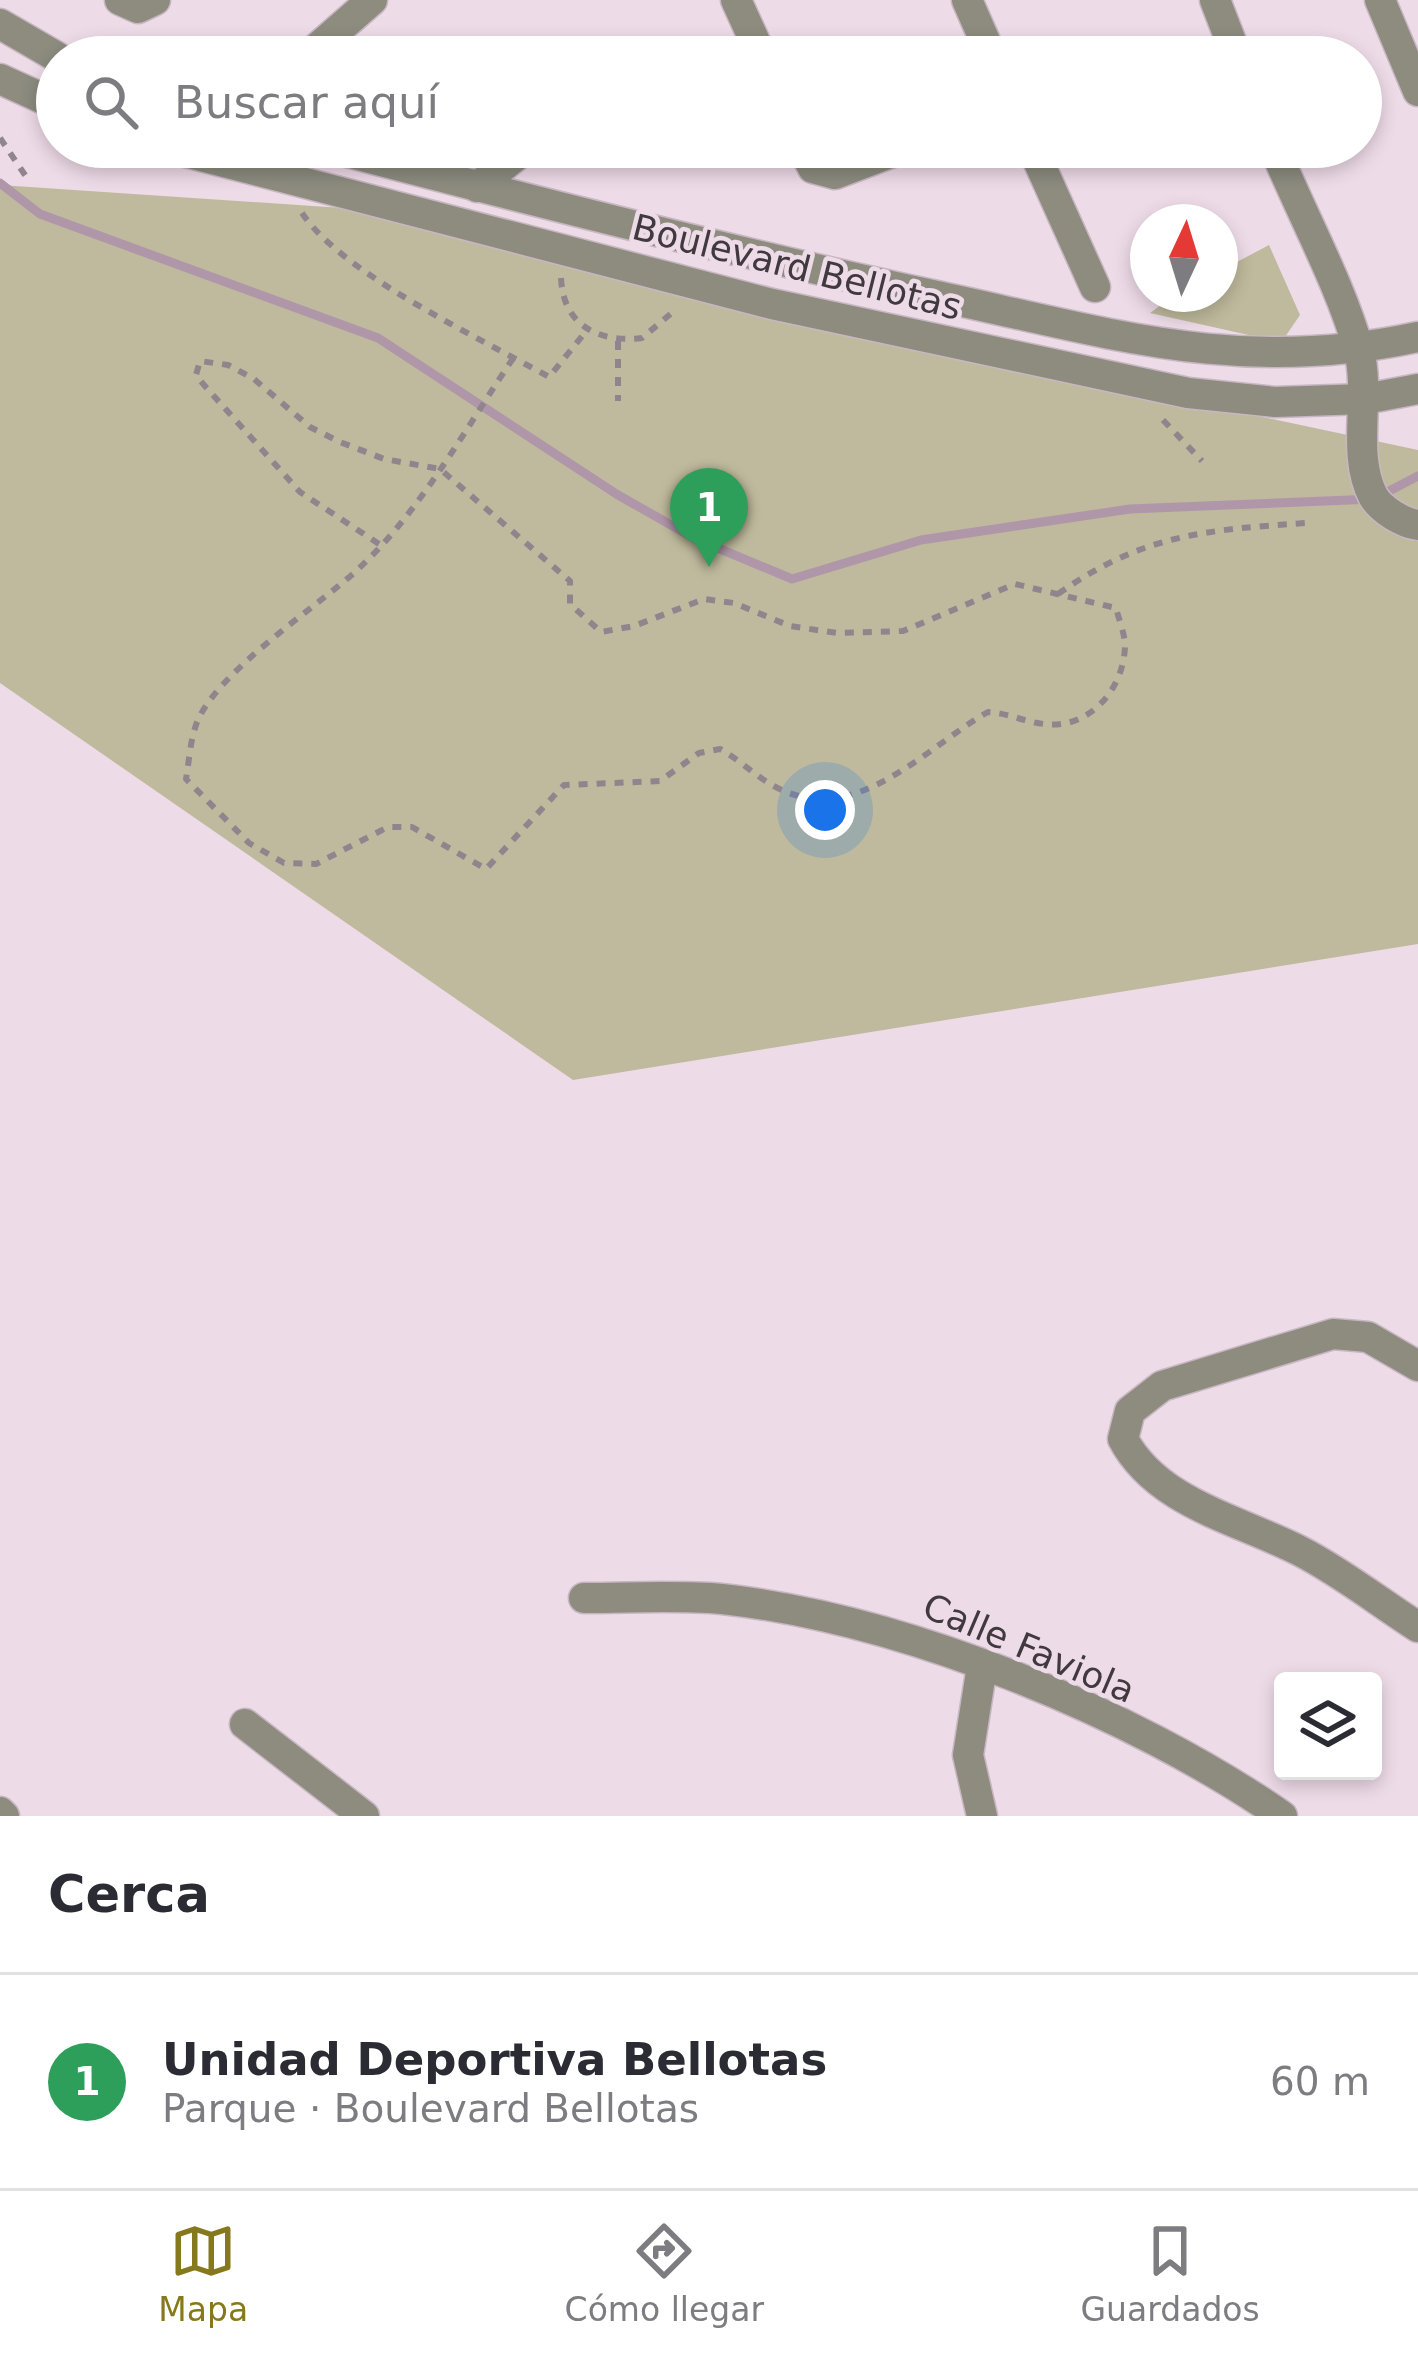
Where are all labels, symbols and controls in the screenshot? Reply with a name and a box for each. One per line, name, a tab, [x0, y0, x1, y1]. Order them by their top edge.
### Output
search box	[36, 36, 1382, 168]
icon: search	[78, 69, 144, 135]
text: Buscar aquí	[174, 76, 439, 129]
north arrow	[1130, 204, 1238, 312]
street label: Boulevard Bellotas	[628, 206, 966, 328]
pin: 1	[670, 468, 748, 567]
your location	[795, 780, 855, 840]
street label: Calle Faviola	[917, 1585, 1141, 1711]
map controls	[1274, 1672, 1382, 1780]
button: layers	[1274, 1672, 1382, 1780]
text: Cerca	[48, 1865, 210, 1924]
text: Unidad Deportiva Bellotas	[162, 2033, 827, 2086]
text: 1	[73, 2059, 101, 2104]
text: 60 m	[1270, 2059, 1370, 2104]
text: Parque · Boulevard Bellotas	[162, 2086, 699, 2131]
tab: Mapa	[158, 2218, 248, 2329]
tab: Cómo llegar	[565, 2218, 764, 2329]
tab: Guardados	[1081, 2218, 1260, 2329]

